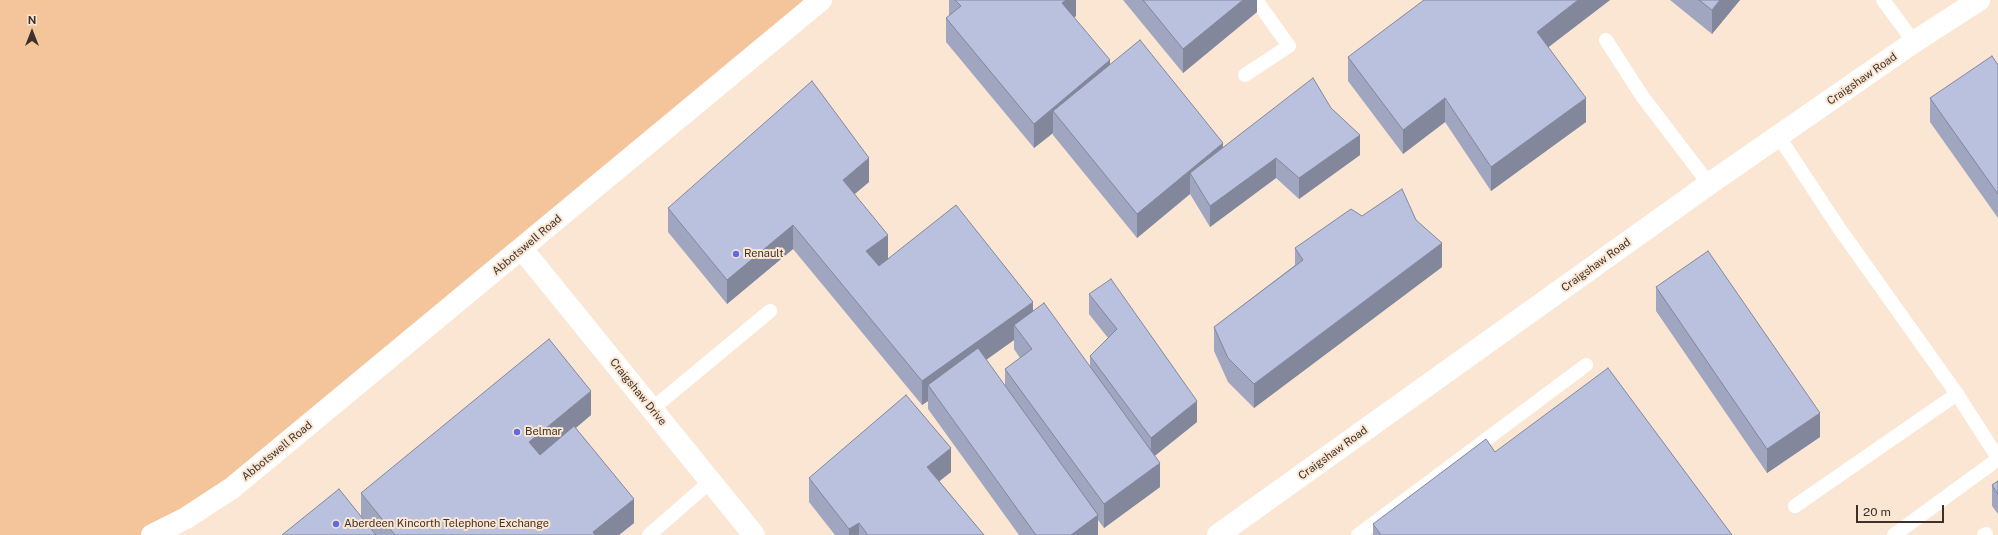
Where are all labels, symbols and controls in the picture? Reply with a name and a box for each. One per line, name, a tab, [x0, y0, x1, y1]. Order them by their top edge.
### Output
north arrow	[12, 12, 52, 52]
text: N	[28, 14, 36, 26]
street label: Craigshaw Road	[1825, 50, 1899, 108]
street label: Abbotswell Road	[490, 212, 564, 278]
street label: Craigshaw Road	[1559, 236, 1633, 294]
place label: Renault	[744, 247, 784, 261]
marker: Renault	[731, 249, 741, 259]
street label: Craigshaw Drive	[607, 356, 669, 428]
street label: Abbotswell Road	[239, 419, 315, 483]
street label: Craigshaw Road	[1296, 424, 1370, 482]
place label: Belmar	[525, 425, 562, 439]
marker: Belmar	[512, 427, 522, 437]
scale bar	[1858, 497, 1946, 523]
text: 20 m	[1863, 505, 1891, 519]
place label: Aberdeen Kincorth Telephone Exchange	[344, 517, 549, 531]
marker: Aberdeen Kincorth Telephone Exchange	[331, 519, 341, 529]

